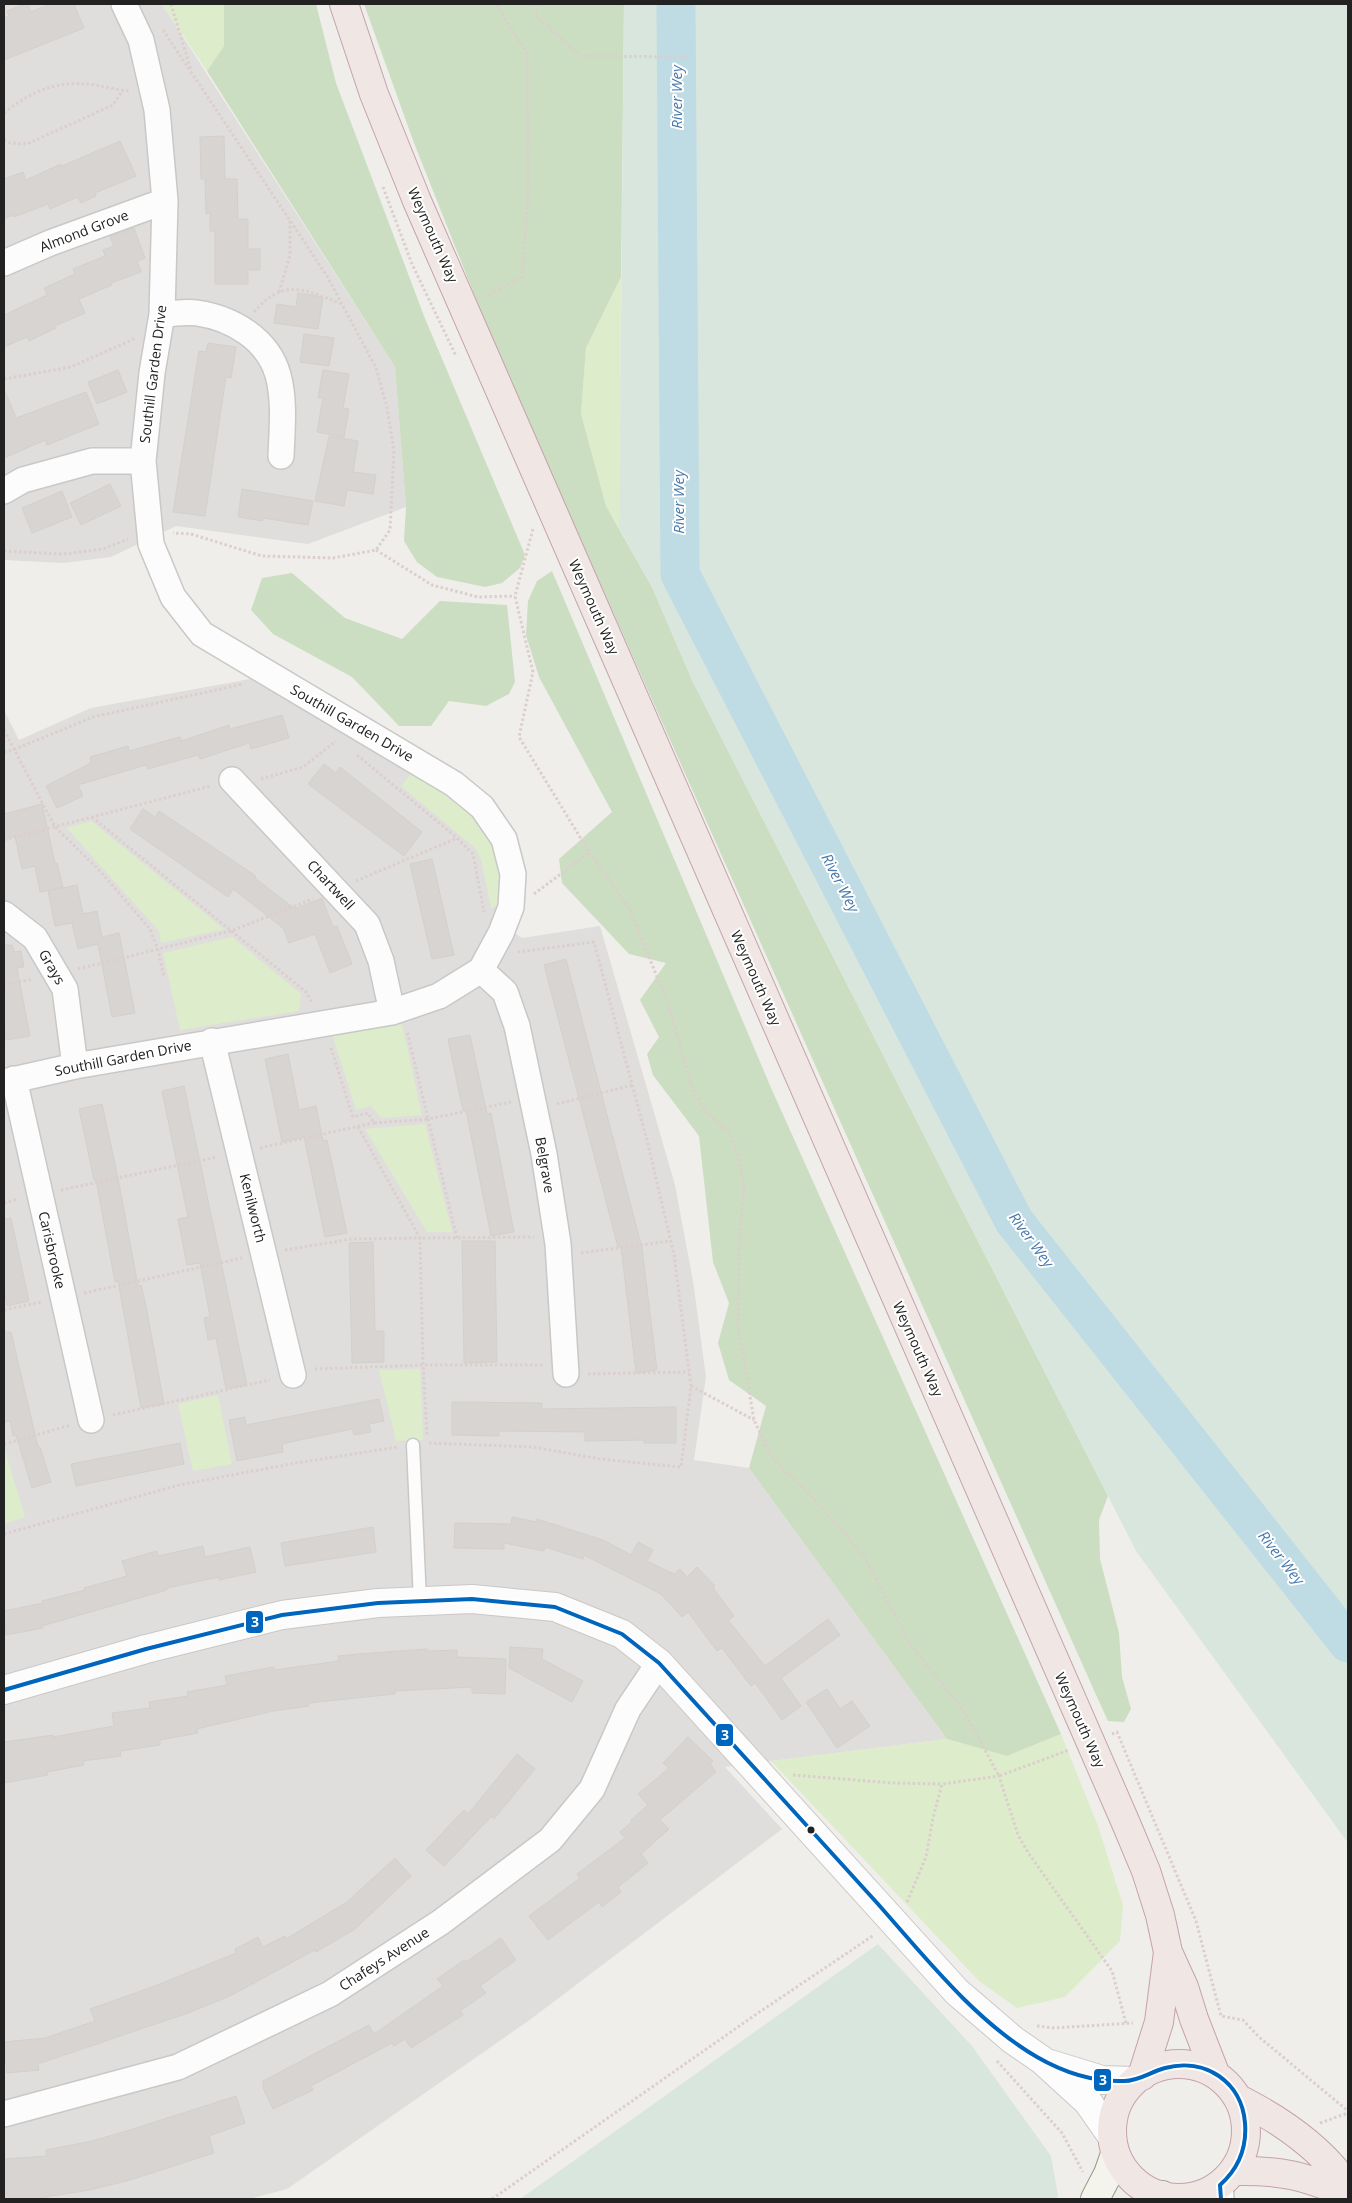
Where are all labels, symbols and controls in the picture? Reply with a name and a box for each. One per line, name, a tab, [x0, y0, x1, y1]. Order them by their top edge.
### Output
water label: River Wey	[666, 64, 686, 129]
street label: Weymouth Way	[404, 184, 463, 286]
street label: Almond Grove	[37, 205, 131, 256]
street label: Southill Garden Drive	[135, 304, 170, 444]
water label: River Wey	[668, 469, 688, 534]
street label: Weymouth Way	[565, 556, 624, 658]
street label: Southill Garden Drive	[287, 680, 417, 766]
water label: River Wey	[818, 850, 865, 916]
street label: Chartwell	[303, 856, 359, 914]
street label: Weymouth Way	[727, 927, 786, 1029]
street label: Grays	[35, 946, 70, 988]
street label: Southill Garden Drive	[53, 1035, 193, 1080]
street label: Belgrave	[531, 1135, 560, 1194]
street label: Kenilworth	[236, 1171, 271, 1244]
water label: River Wey	[1005, 1208, 1059, 1272]
street label: Carisbrooke	[34, 1209, 71, 1291]
street label: Weymouth Way	[889, 1298, 948, 1400]
water label: River Wey	[1254, 1526, 1310, 1590]
line badge: 3	[245, 1610, 264, 1634]
text: 3	[251, 1612, 259, 1631]
street label: Weymouth Way	[1051, 1669, 1110, 1771]
line badge: 3	[715, 1723, 734, 1747]
text: 3	[721, 1725, 729, 1744]
unlabelled marker	[806, 1825, 816, 1835]
street label: Chafeys Avenue	[335, 1922, 433, 1995]
line badge: 3	[1093, 2068, 1112, 2092]
text: 3	[1099, 2070, 1107, 2089]

